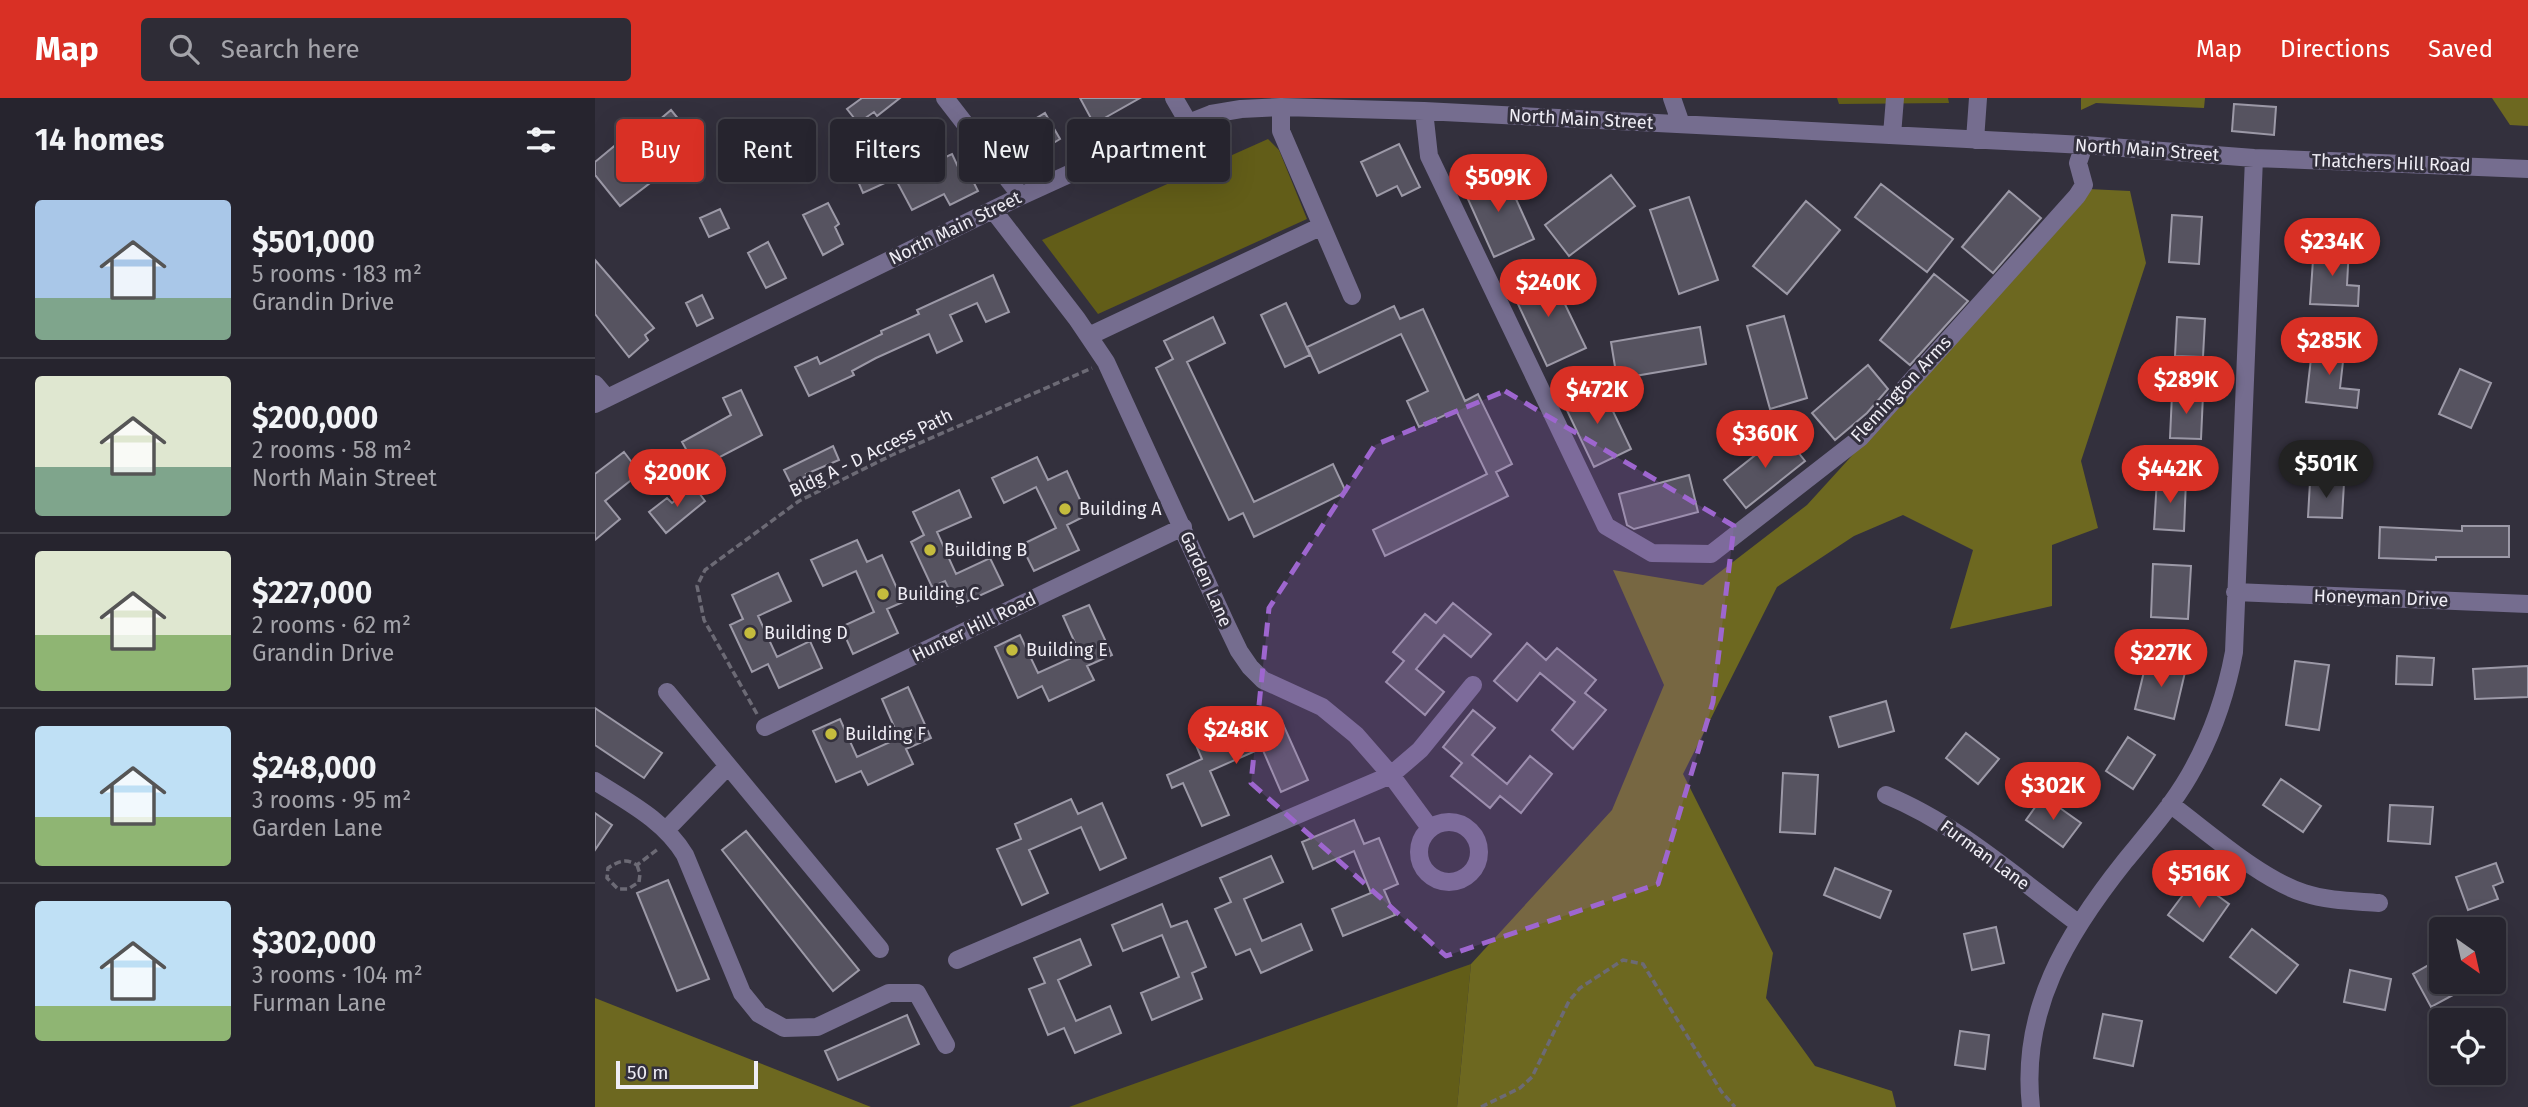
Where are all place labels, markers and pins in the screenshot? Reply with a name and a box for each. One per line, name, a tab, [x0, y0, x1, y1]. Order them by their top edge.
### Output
pin: $509K	[1449, 155, 1547, 214]
pin: $234K	[2283, 218, 2381, 278]
pin: $240K	[1499, 260, 1597, 319]
pin: $285K	[2280, 317, 2378, 377]
pin: $289K	[2137, 356, 2235, 416]
pin: $472K	[1548, 366, 1646, 426]
pin: $360K	[1716, 410, 1814, 470]
pin: $501K	[2277, 440, 2375, 500]
pin: $442K	[2121, 446, 2219, 505]
pin: $200K	[628, 450, 726, 509]
place label: Building A	[1079, 498, 1162, 520]
marker: Building A	[1057, 501, 1073, 517]
place label: Building B	[944, 539, 1027, 561]
marker: Building B	[922, 542, 938, 558]
place label: Building C	[897, 583, 979, 605]
marker: Building C	[875, 586, 891, 602]
place label: Building D	[764, 622, 848, 644]
marker: Building D	[742, 625, 758, 641]
pin: $227K	[2112, 630, 2210, 689]
place label: Building E	[1026, 639, 1108, 661]
marker: Building E	[1004, 642, 1020, 658]
pin: $248K	[1187, 706, 1285, 766]
place label: Building F	[845, 723, 926, 745]
marker: Building F	[823, 726, 839, 742]
pin: $302K	[2004, 762, 2102, 822]
pin: $516K	[2150, 850, 2248, 910]

